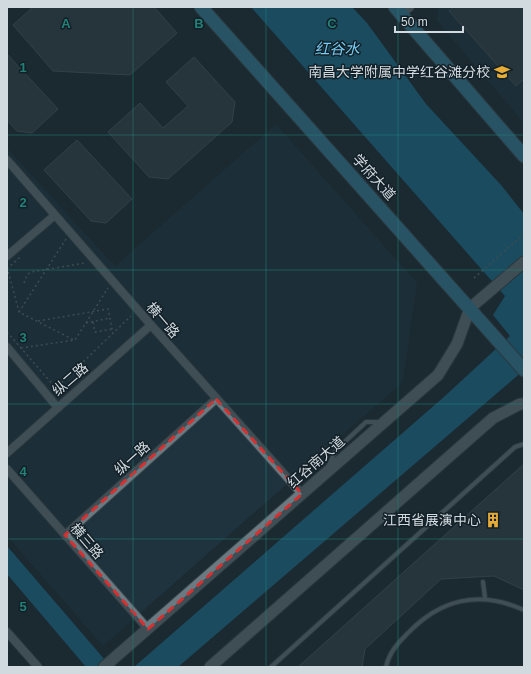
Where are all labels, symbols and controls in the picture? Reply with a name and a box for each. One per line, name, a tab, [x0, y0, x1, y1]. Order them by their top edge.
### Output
scale bar	[395, 8, 463, 34]
text: 50 m	[401, 15, 428, 29]
text: A	[61, 16, 71, 31]
text: B	[194, 16, 204, 31]
text: C	[327, 16, 337, 31]
water label: 红谷水	[314, 40, 360, 57]
text: 1	[19, 60, 27, 75]
school or university icon: 南昌大学附属中学红谷滩分校	[493, 63, 511, 81]
place label: 南昌大学附属中学红谷滩分校	[308, 64, 490, 80]
street label: 学府大道	[349, 151, 399, 203]
text: 2	[19, 195, 27, 210]
street label: 横一路	[143, 299, 183, 341]
text: 3	[19, 330, 27, 345]
street label: 纵二路	[49, 359, 91, 399]
street label: 红谷南大道	[284, 433, 348, 491]
street label: 纵一路	[111, 438, 153, 478]
text: 4	[19, 464, 27, 479]
building icon: 江西省展演中心	[484, 511, 502, 529]
place label: 江西省展演中心	[383, 512, 481, 528]
street label: 横三路	[67, 520, 107, 562]
text: 5	[19, 599, 27, 614]

